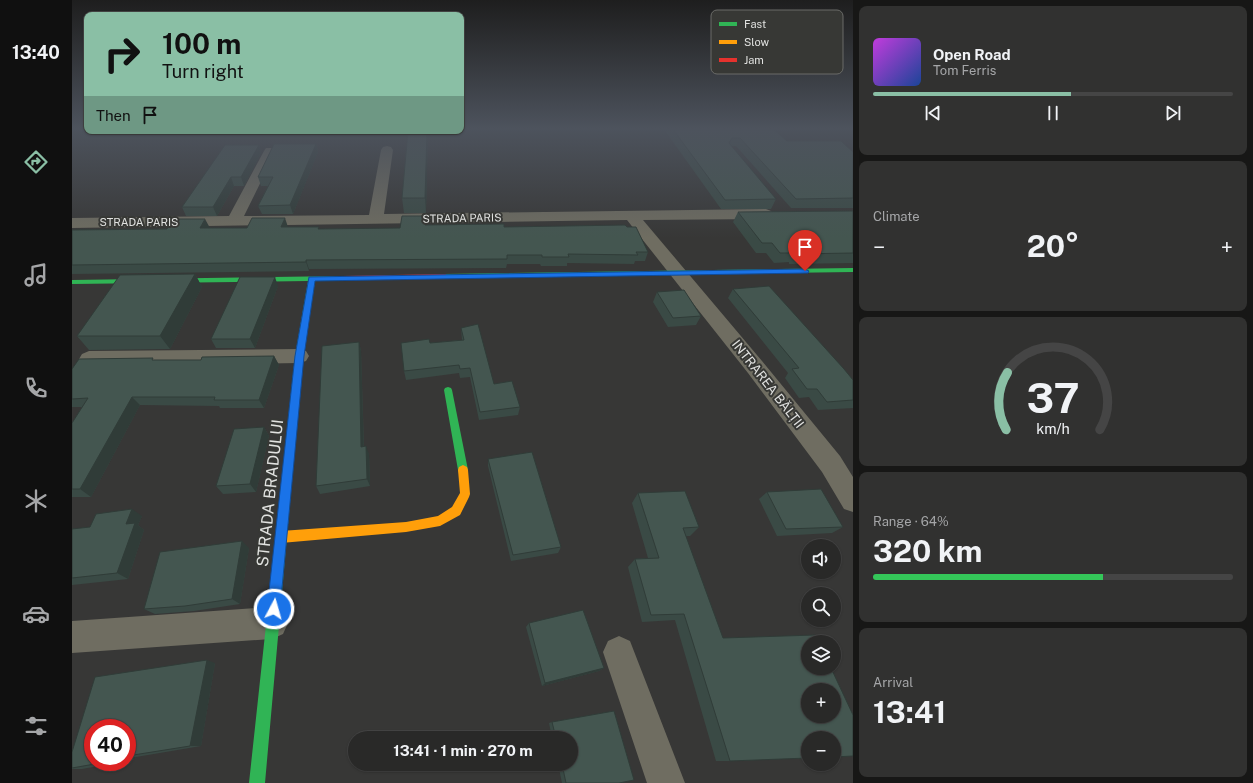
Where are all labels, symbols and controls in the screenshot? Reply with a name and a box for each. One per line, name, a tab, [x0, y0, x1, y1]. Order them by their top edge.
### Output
legend	[711, 10, 843, 74]
text: Fast	[744, 18, 766, 30]
text: 100 m	[162, 27, 241, 60]
icon: right	[96, 28, 148, 80]
text: Slow	[744, 36, 770, 48]
text: 13:40	[12, 42, 60, 63]
text: Open Road	[933, 46, 1011, 63]
text: Jam	[744, 54, 764, 66]
text: Turn right	[162, 61, 244, 82]
text: Tom Ferris	[933, 63, 996, 78]
icon: previous	[922, 102, 944, 124]
icon: pause	[1042, 102, 1064, 124]
icon: next	[1162, 102, 1184, 124]
icon: arrive	[139, 104, 161, 126]
text: Then	[96, 107, 131, 124]
icon: directions	[22, 148, 50, 176]
text: Climate	[873, 209, 920, 224]
street label: STRADA PARIS	[422, 211, 502, 225]
street label: STRADA PARIS	[100, 216, 178, 228]
text: 20°	[1027, 228, 1079, 264]
pin	[788, 230, 822, 271]
text: −	[873, 234, 885, 260]
text: +	[1221, 234, 1233, 260]
icon: arrive	[794, 236, 816, 258]
icon: music	[22, 261, 50, 289]
street label: INTRAREA BĂLȚII	[729, 337, 807, 431]
text: 37	[1026, 372, 1080, 421]
icon: phone	[22, 374, 50, 402]
street label: STRADA BRADULUI	[253, 418, 287, 568]
text: km/h	[1036, 419, 1070, 436]
icon: climate	[22, 487, 50, 515]
text: Range · 64%	[873, 514, 949, 529]
text: 320 km	[873, 533, 982, 569]
map controls	[801, 539, 841, 771]
button: sound	[801, 539, 841, 579]
button: search	[801, 587, 841, 627]
position arrow	[253, 588, 295, 630]
icon: car	[22, 600, 50, 628]
button: layers	[801, 635, 841, 675]
text: Arrival	[873, 675, 913, 690]
button: +	[801, 683, 841, 723]
text: 13:41	[873, 694, 946, 730]
icon: filters	[22, 712, 50, 740]
speed limit sign: 40	[84, 719, 136, 771]
button: −	[801, 731, 841, 771]
text: 13:41 · 1 min · 270 m	[393, 742, 533, 759]

